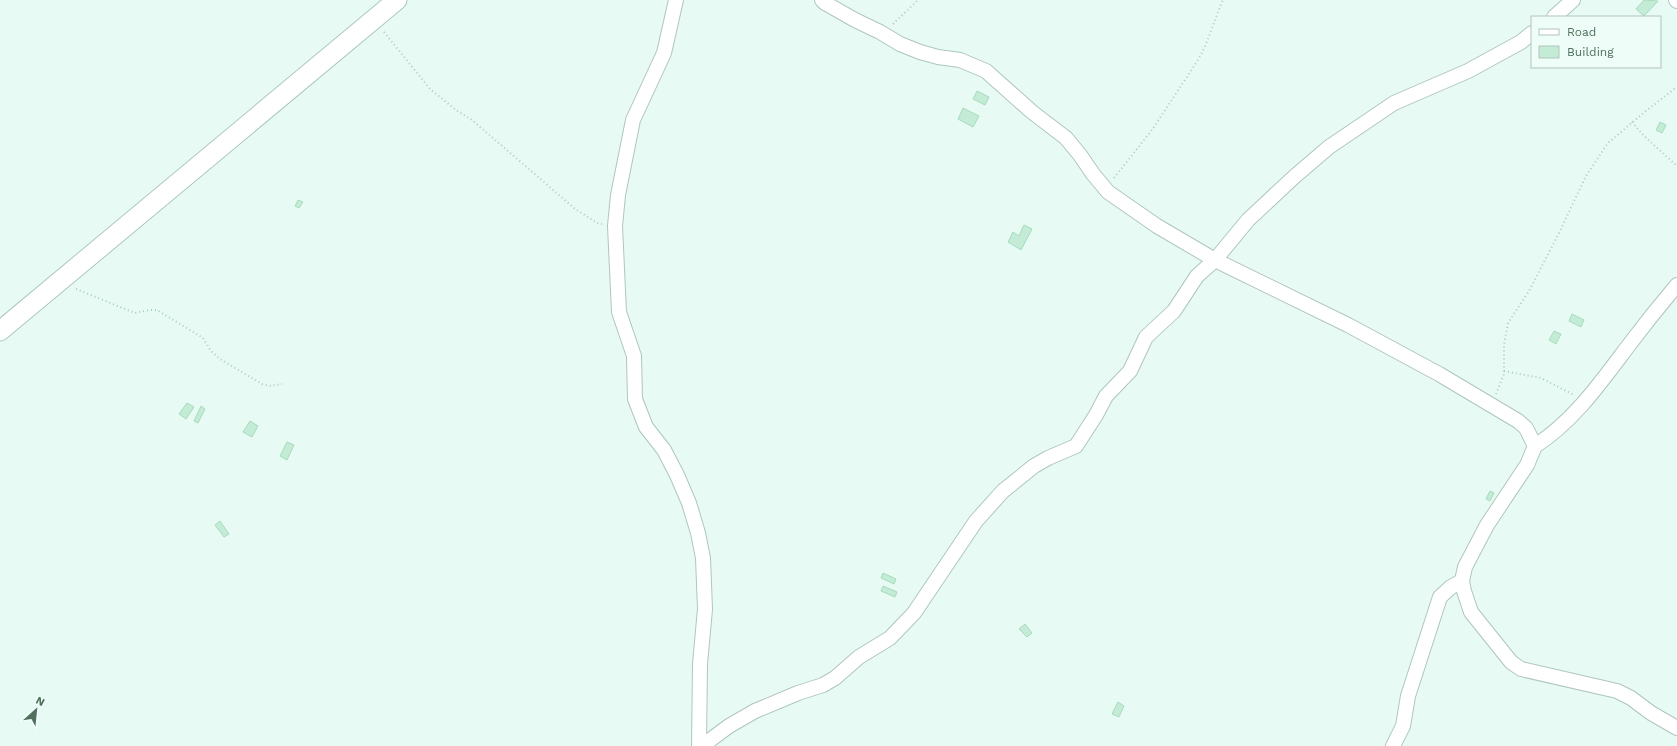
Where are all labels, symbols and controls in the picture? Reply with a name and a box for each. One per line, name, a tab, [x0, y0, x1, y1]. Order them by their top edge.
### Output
legend	[1531, 16, 1661, 68]
text: Road	[1567, 25, 1596, 39]
text: Building	[1567, 45, 1614, 59]
north arrow	[16, 690, 56, 730]
text: N	[34, 694, 47, 709]

